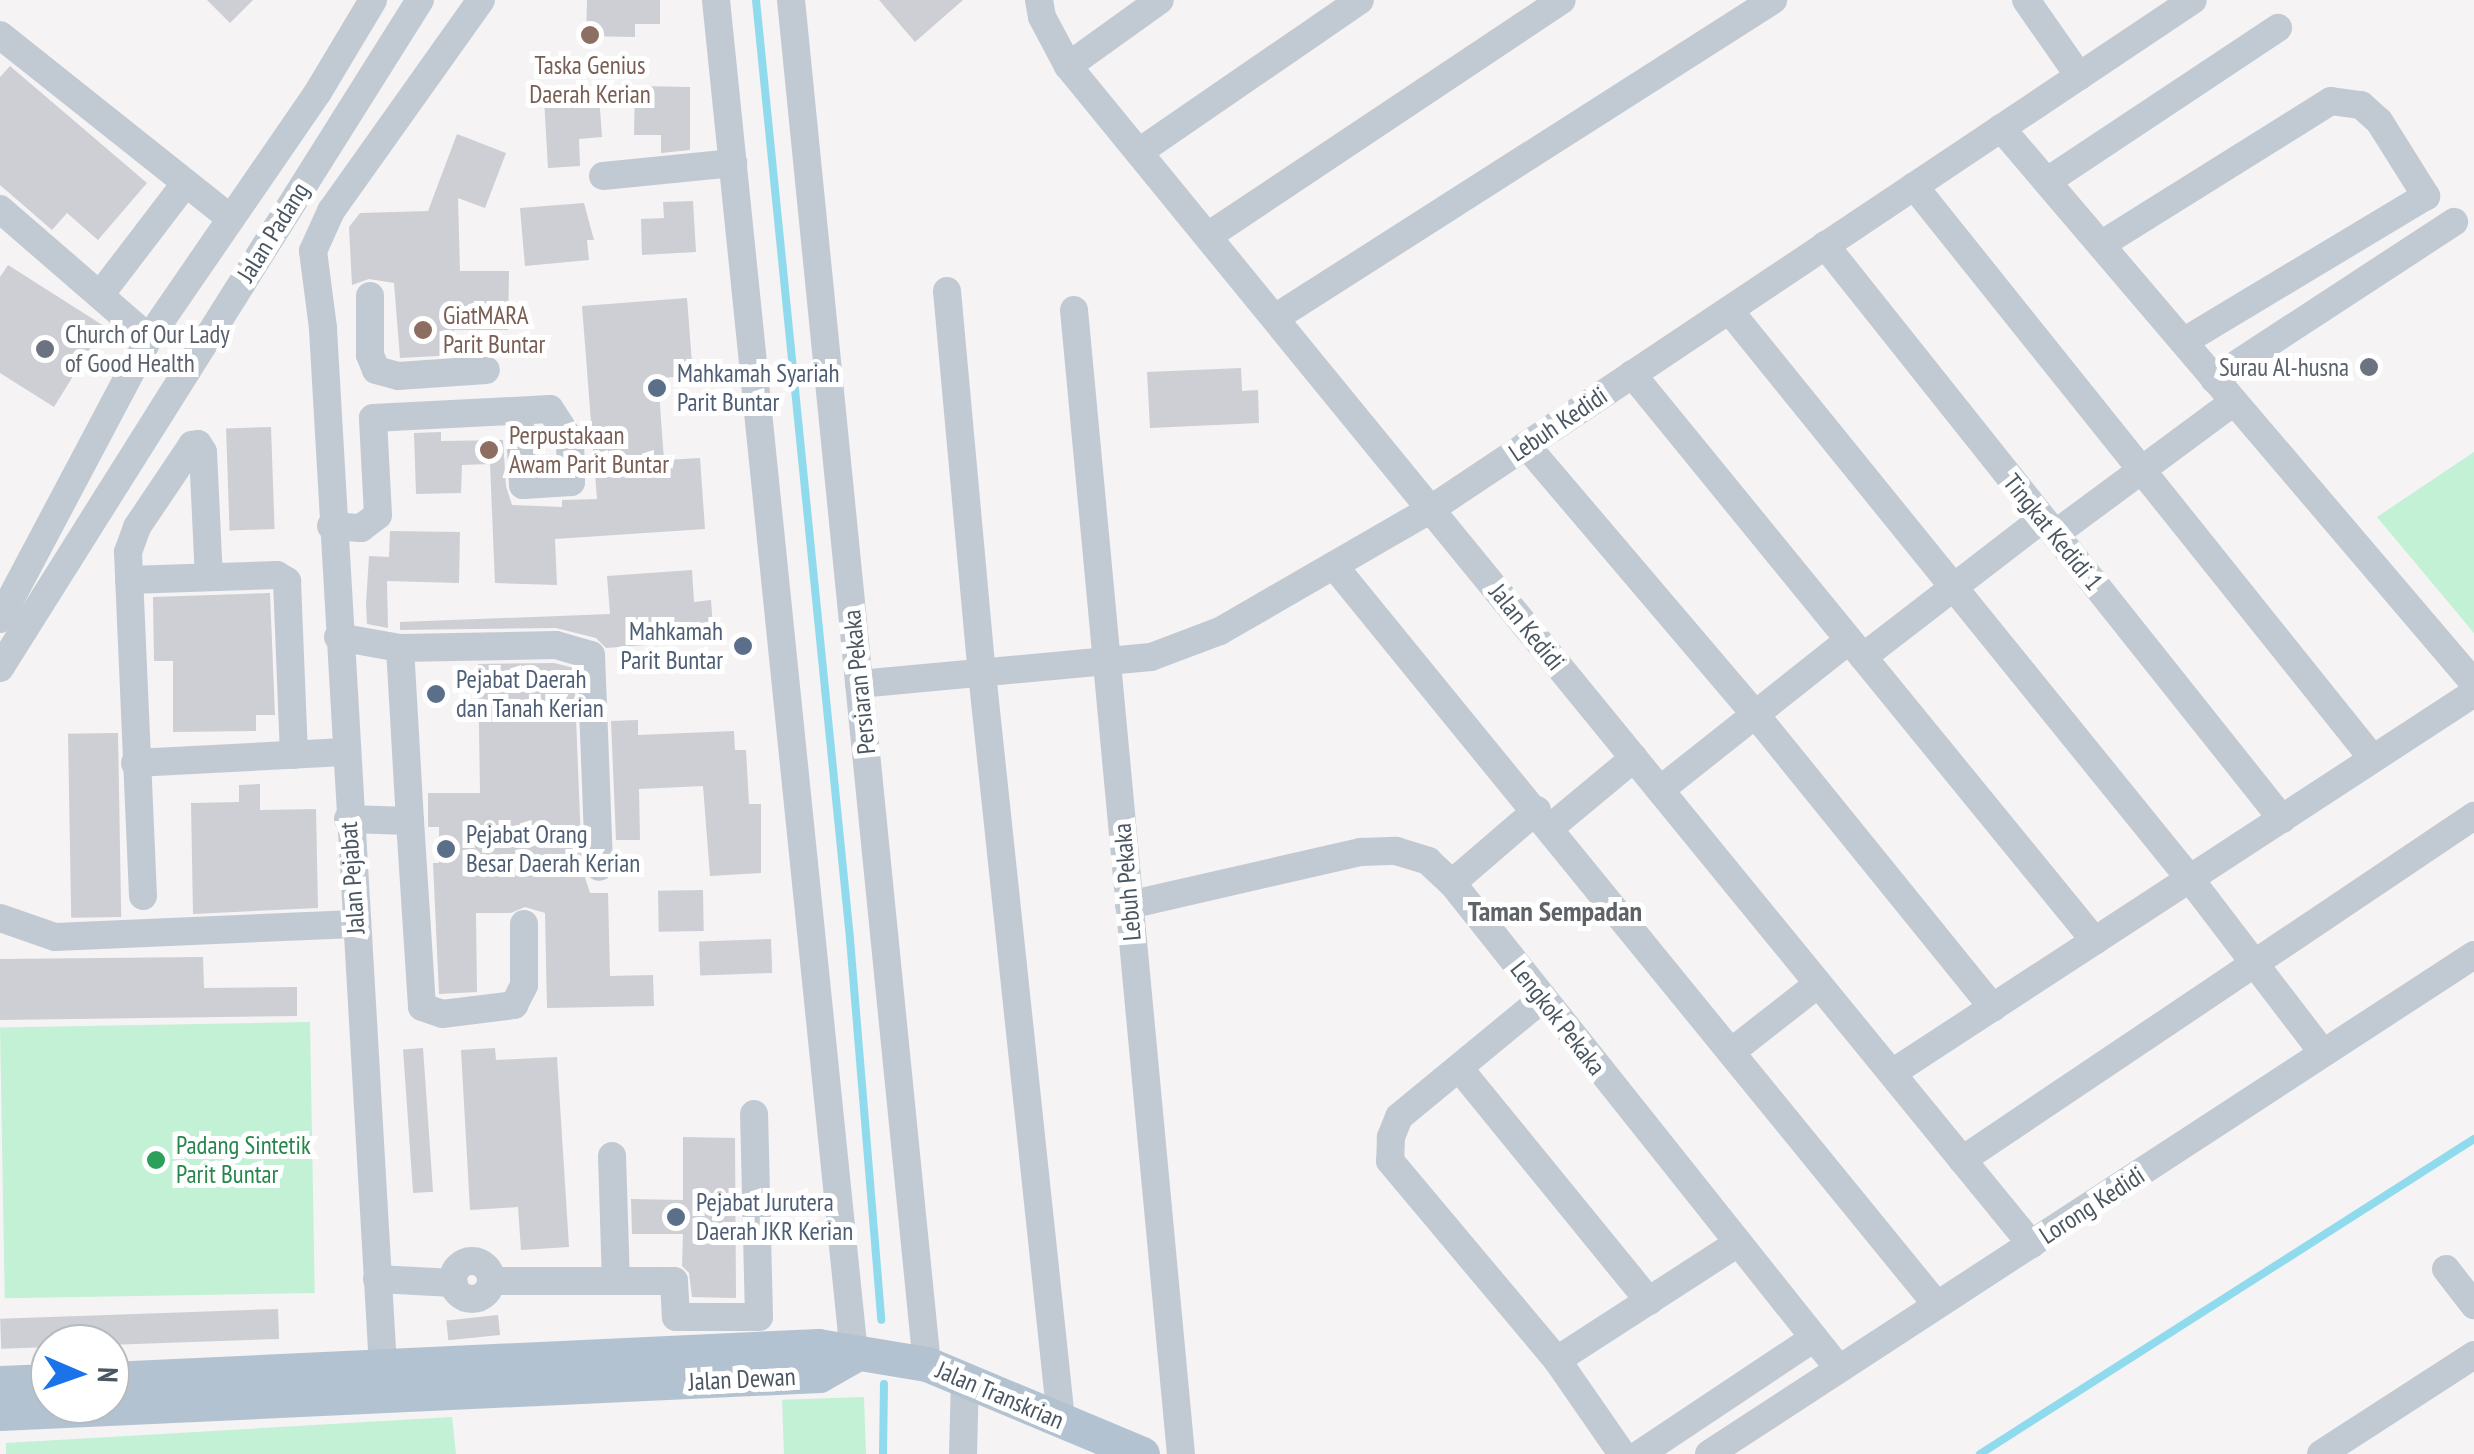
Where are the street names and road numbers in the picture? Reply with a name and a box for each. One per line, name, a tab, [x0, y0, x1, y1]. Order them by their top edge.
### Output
street label: Jalan Padang	[231, 177, 315, 287]
street label: Lebuh Kedidi	[1503, 380, 1613, 468]
street label: Tingkat Kedidi 1	[1997, 468, 2109, 596]
street label: Jalan Kedidi	[1483, 578, 1571, 676]
street label: Persiaran Pekaka	[837, 608, 881, 756]
street label: Jalan Pejabat	[333, 821, 371, 935]
street label: Lebuh Pekaka	[1107, 822, 1147, 942]
street label: Lengkok Pekaka	[1504, 955, 1612, 1081]
street label: Lorong Kedidi	[2034, 1160, 2150, 1250]
street label: Jalan Transkrian	[931, 1355, 1069, 1435]
street label: Jalan Dewan	[688, 1361, 796, 1397]

